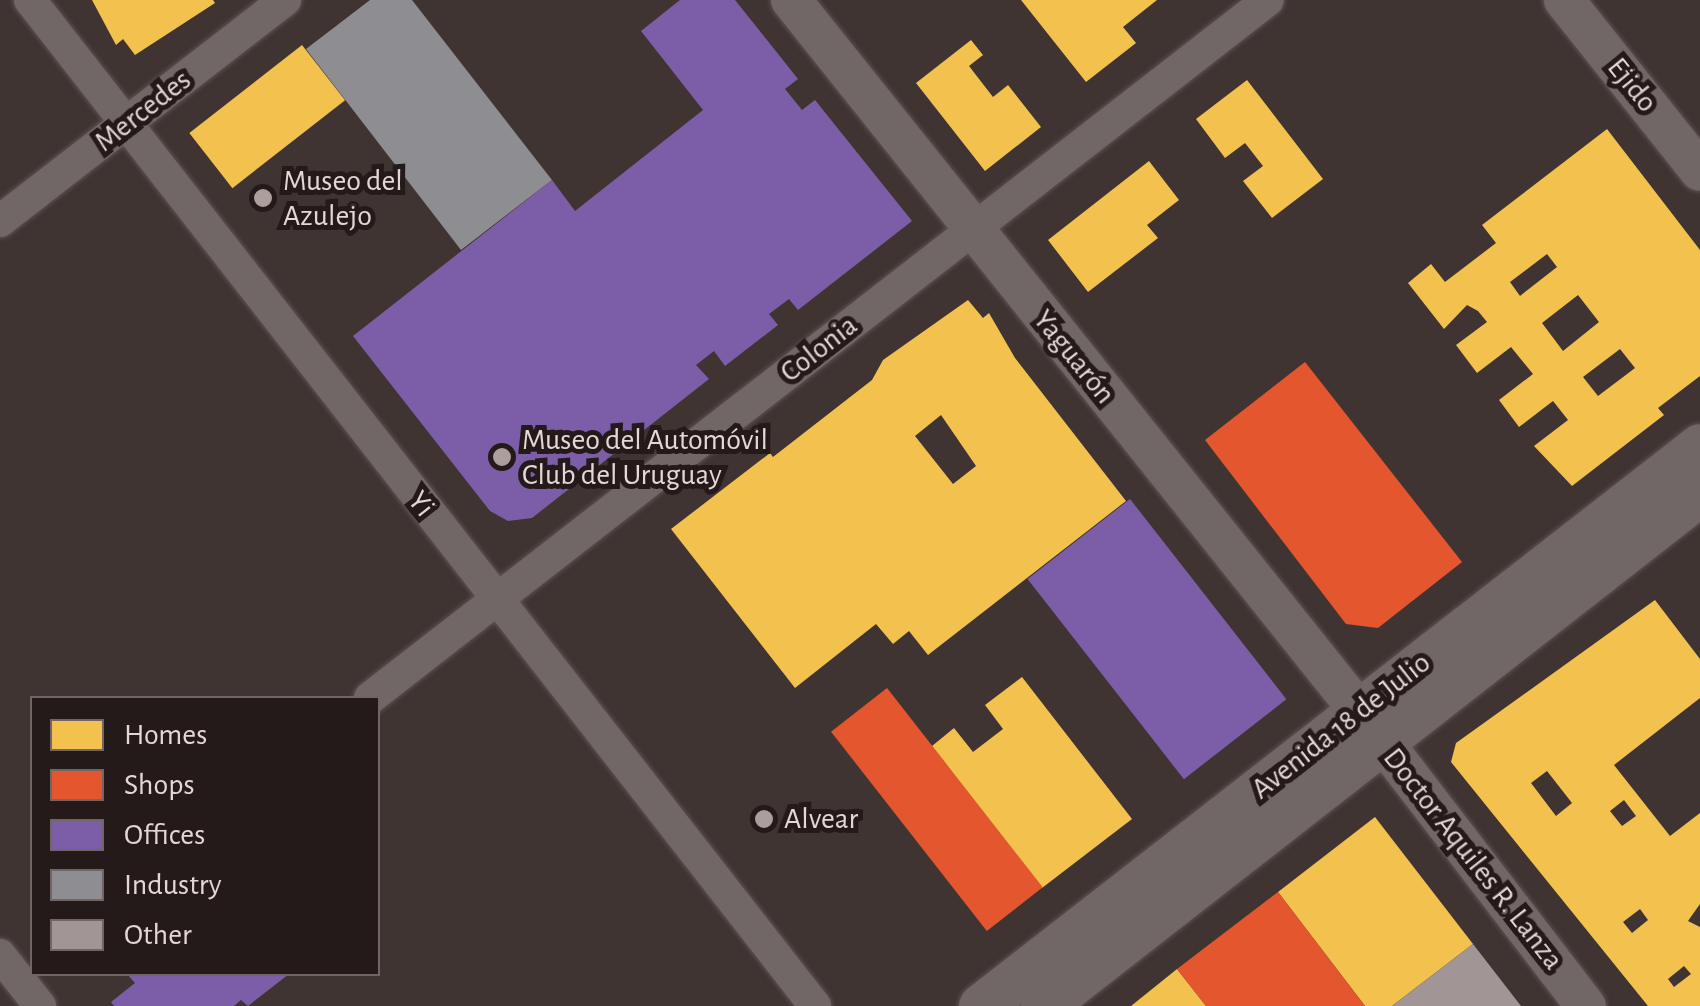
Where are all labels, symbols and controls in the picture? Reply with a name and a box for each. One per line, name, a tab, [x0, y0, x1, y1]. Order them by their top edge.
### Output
street label: Ejido	[1599, 50, 1665, 120]
street label: Mercedes	[88, 62, 198, 160]
place label: Museo del Azulejo	[283, 163, 403, 234]
marker: Museo del Azulejo	[252, 187, 274, 209]
street label: Yaguarón	[1025, 303, 1123, 411]
street label: Colonia	[773, 308, 865, 390]
place label: Museo del Automóvil Club del Uruguay	[522, 422, 768, 492]
marker: Museo del Automóvil Club del Uruguay	[491, 446, 513, 468]
street label: Yi	[400, 484, 442, 524]
street label: Avenida 18 de Julio	[1244, 645, 1438, 807]
legend	[30, 696, 380, 976]
text: Homes	[124, 720, 207, 750]
street label: Doctor Aquiles R. Lanza	[1375, 741, 1571, 977]
text: Shops	[124, 770, 195, 800]
place label: Alvear	[784, 801, 858, 837]
marker: Alvear	[753, 808, 775, 830]
text: Offices	[124, 820, 205, 850]
text: Industry	[124, 870, 222, 900]
text: Other	[124, 920, 192, 950]

